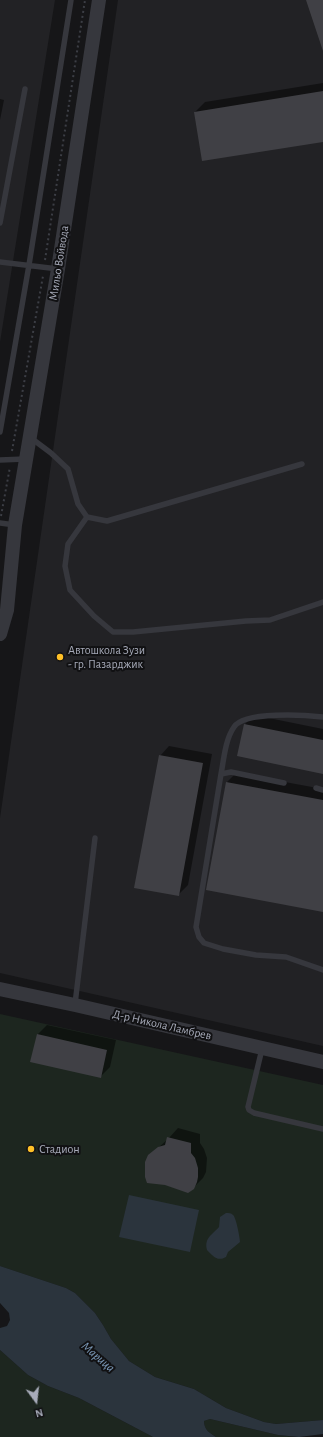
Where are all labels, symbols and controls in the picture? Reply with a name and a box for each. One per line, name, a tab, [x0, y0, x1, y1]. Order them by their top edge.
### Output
street label: Мильо Войвода	[46, 224, 72, 302]
place label: Автошкола Зузи - гр. Пазарджик	[68, 643, 145, 671]
marker: Автошкола Зузи - гр. Пазарджик	[55, 652, 65, 662]
street label: Д-р Никола Ламбрев	[111, 1007, 213, 1043]
place label: Стадион	[39, 1142, 80, 1156]
marker: Стадион	[26, 1144, 36, 1154]
water label: Марица	[78, 1338, 118, 1376]
north arrow	[16, 1381, 56, 1421]
text: N	[34, 1407, 44, 1419]

